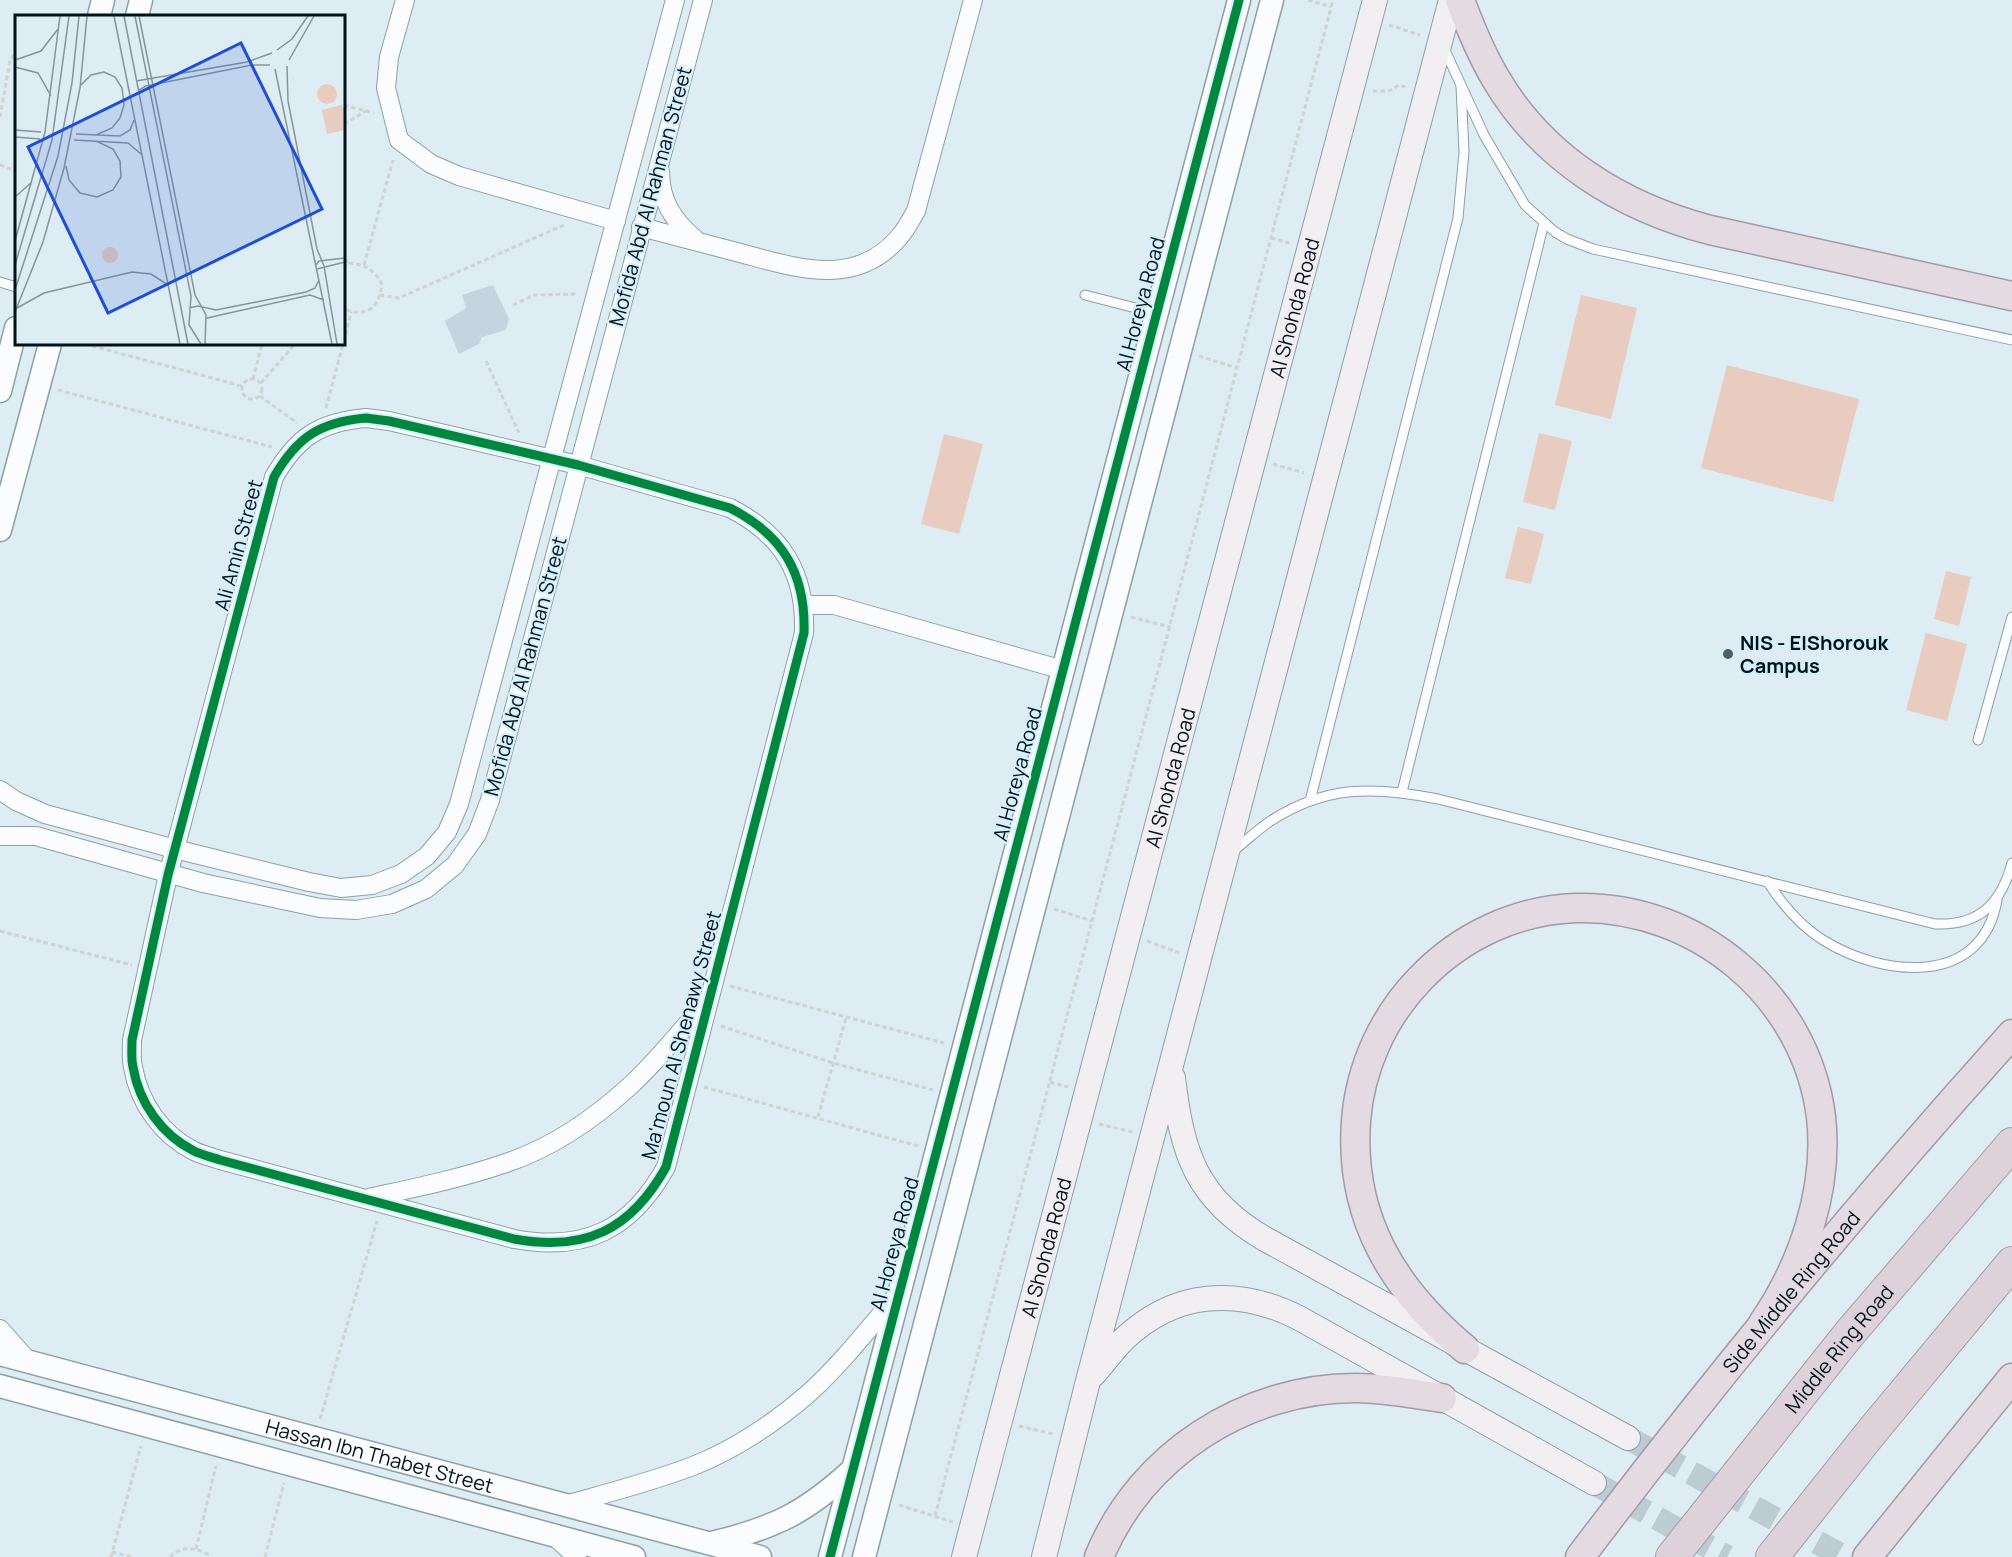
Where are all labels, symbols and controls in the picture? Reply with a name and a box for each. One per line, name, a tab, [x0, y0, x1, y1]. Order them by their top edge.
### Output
inset map	[15, 15, 345, 345]
street label: Mofida Abd Al Rahman Street	[602, 63, 698, 329]
street label: Al Horeya Road	[1109, 234, 1171, 374]
street label: Al Shohda Road	[1262, 235, 1325, 381]
street label: Ali Amin Street	[207, 476, 269, 614]
street label: Mofida Abd Al Rahman Street	[477, 533, 573, 799]
place label: NIS - ElShorouk Campus	[1740, 629, 1889, 679]
marker: NIS - ElShorouk Campus	[1721, 647, 1735, 661]
street label: Al Horeya Road	[986, 704, 1048, 844]
street label: Al Shohda Road	[1138, 705, 1201, 851]
street label: Ma'moun Al Shenawy Street	[635, 908, 727, 1162]
street label: Al Horeya Road	[863, 1174, 925, 1314]
street label: Al Shohda Road	[1014, 1175, 1077, 1321]
street label: Side Middle Ring Road	[1718, 1205, 1864, 1377]
street label: Middle Ring Road	[1780, 1279, 1898, 1417]
street label: Hassan Ibn Thabet Street	[263, 1412, 496, 1499]

